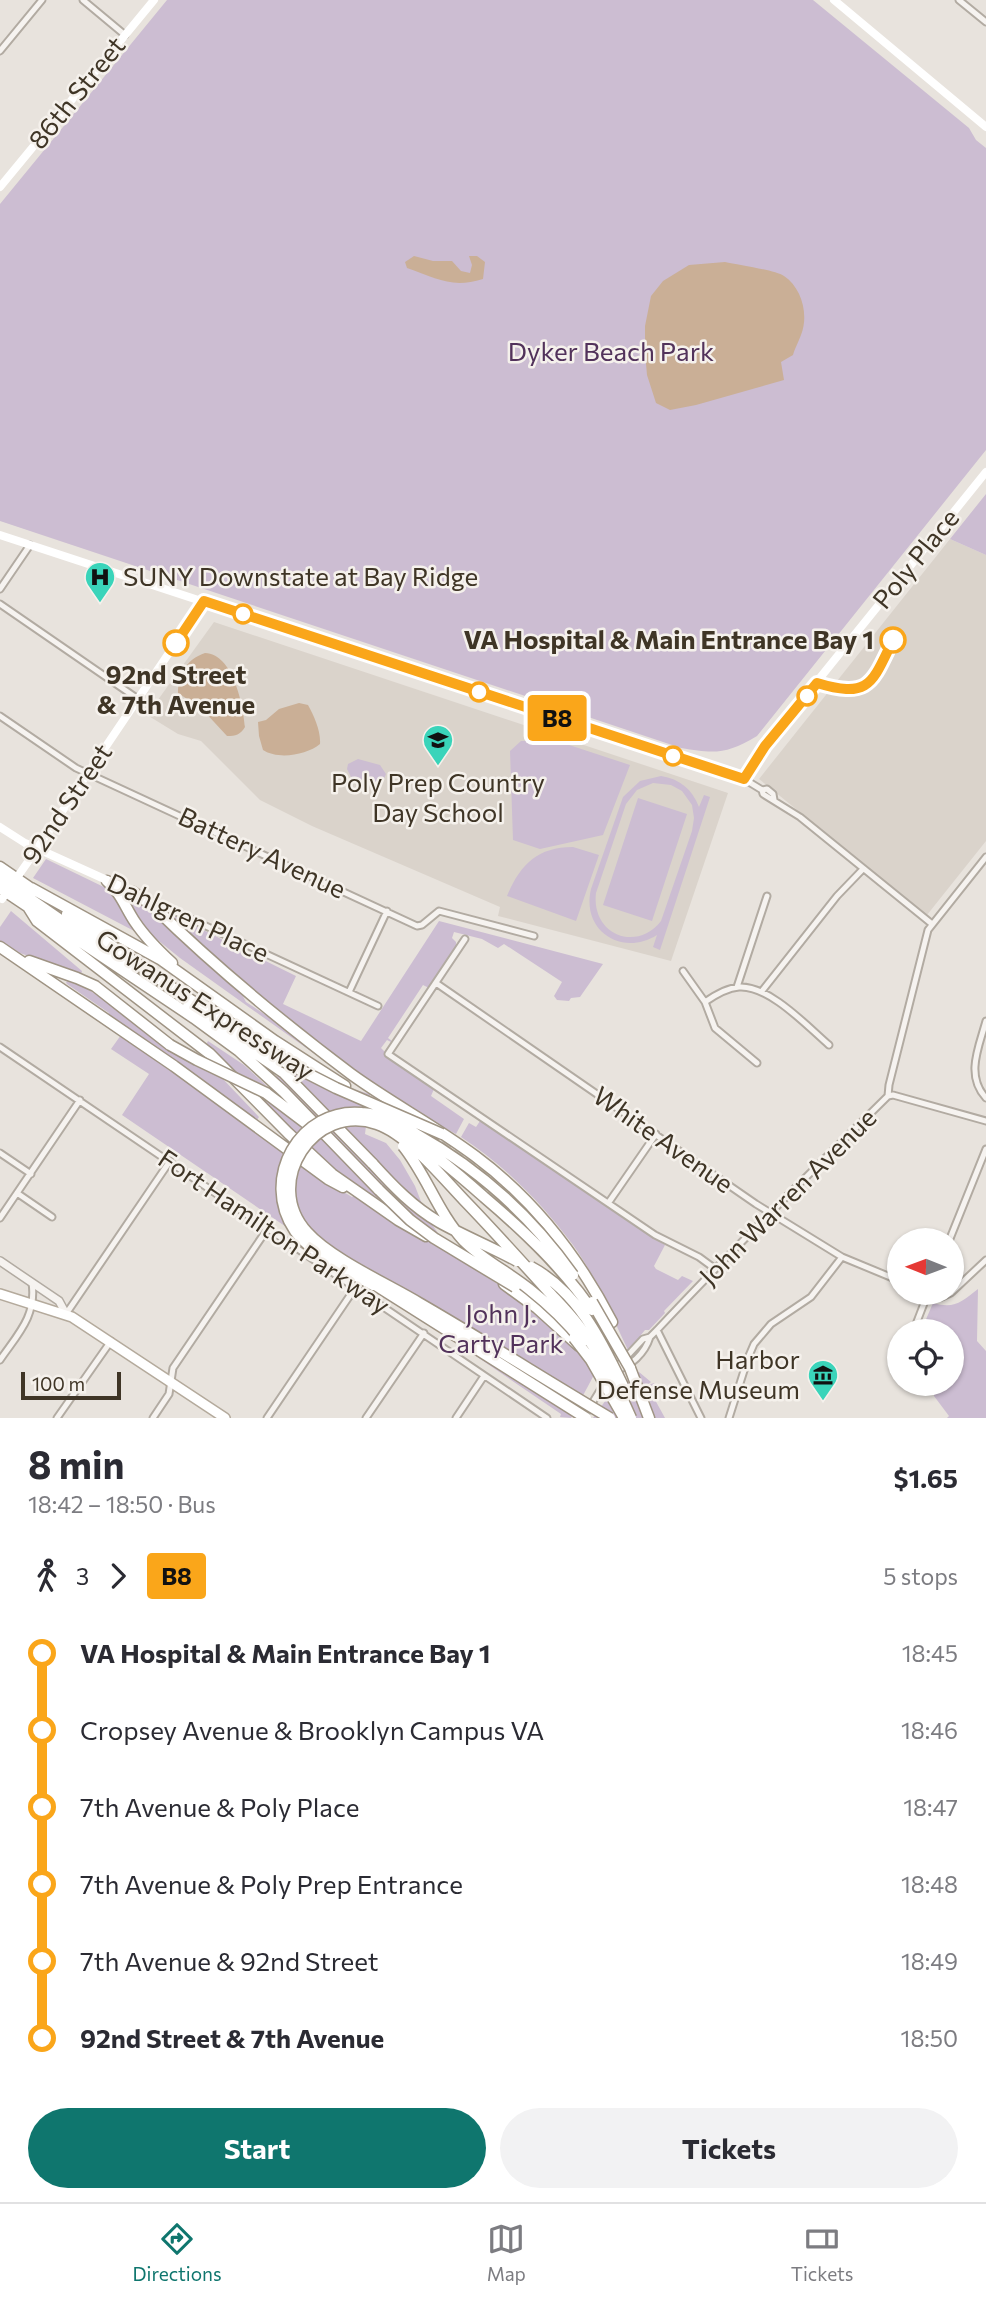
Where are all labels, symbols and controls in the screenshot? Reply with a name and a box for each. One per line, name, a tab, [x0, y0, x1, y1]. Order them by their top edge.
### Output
street label: 86th Street	[21, 30, 131, 154]
park label: Dyker Beach Park	[508, 335, 714, 366]
street label: Poly Place	[865, 502, 964, 614]
hospital icon: SUNY Downstate at Bay Ridge	[83, 560, 117, 604]
place label: SUNY Downstate at Bay Ridge	[123, 560, 478, 591]
unlabelled marker	[233, 604, 253, 624]
place label: VA Hospital & Main Entrance Bay 1	[463, 623, 874, 654]
marker: VA Hospital & Main Entrance Bay 1	[880, 627, 906, 653]
marker: 92nd Street & 7th Avenue	[163, 630, 189, 656]
place label: 92nd Street & 7th Avenue	[97, 658, 255, 719]
unlabelled marker	[469, 682, 489, 702]
unlabelled marker	[797, 686, 817, 706]
line badge: B8	[526, 695, 588, 741]
text: B8	[542, 703, 572, 732]
school or university icon: Poly Prep Country Day School	[421, 723, 455, 767]
street label: 92nd Street	[14, 737, 117, 869]
unlabelled marker	[663, 746, 683, 766]
place label: Poly Prep Country Day School	[331, 766, 545, 827]
street label: Battery Avenue	[174, 799, 351, 904]
street label: Dahlgren Place	[103, 866, 274, 968]
street label: Gowanus Expressway	[91, 922, 321, 1086]
street label: White Avenue	[588, 1079, 740, 1198]
street label: John Warren Avenue	[692, 1101, 882, 1291]
street label: Fort Hamilton Parkway	[153, 1142, 396, 1320]
north arrow	[887, 1228, 964, 1306]
map controls	[887, 1228, 964, 1396]
park label: John J. Carty Park	[438, 1297, 564, 1358]
button: locate	[887, 1319, 964, 1396]
place label: Harbor Defense Museum	[596, 1343, 800, 1404]
museum icon: Harbor Defense Museum	[806, 1358, 840, 1402]
scale bar	[21, 1369, 121, 1401]
text: 100 m	[32, 1372, 85, 1395]
text: 8 min	[28, 1440, 124, 1487]
text: $1.65	[894, 1462, 958, 1493]
text: 18:42 – 18:50 · Bus	[28, 1490, 216, 1518]
icon: walk	[28, 1557, 66, 1595]
icon: forward	[99, 1557, 137, 1595]
text: B8	[161, 1561, 192, 1590]
text: 3	[76, 1562, 89, 1590]
text: 5 stops	[883, 1562, 958, 1590]
text: VA Hospital & Main Entrance Bay 1	[80, 1637, 491, 1668]
text: 18:45	[902, 1639, 958, 1667]
text: Cropsey Avenue & Brooklyn Campus VA	[80, 1714, 544, 1745]
text: 18:46	[901, 1716, 958, 1744]
text: 7th Avenue & Poly Place	[80, 1791, 360, 1822]
text: 18:47	[903, 1793, 958, 1821]
text: 7th Avenue & Poly Prep Entrance	[80, 1868, 463, 1899]
text: 18:48	[901, 1870, 958, 1898]
text: 7th Avenue & 92nd Street	[80, 1945, 379, 1976]
text: 18:49	[901, 1947, 958, 1975]
text: 92nd Street & 7th Avenue	[80, 2022, 384, 2053]
text: 18:50	[901, 2024, 958, 2052]
button: Start	[28, 2108, 486, 2188]
button: Tickets	[500, 2108, 958, 2188]
tab: Directions	[133, 2220, 222, 2285]
tab: Map	[487, 2220, 526, 2285]
tab: Tickets	[791, 2220, 853, 2285]

